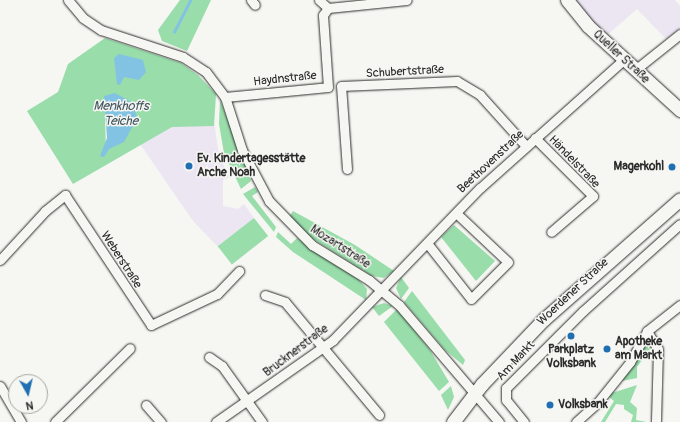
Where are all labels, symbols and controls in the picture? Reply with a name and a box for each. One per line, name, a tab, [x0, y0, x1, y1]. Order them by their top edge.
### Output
street label: Queller Straße	[590, 27, 652, 87]
street label: Schubertstraße	[366, 63, 444, 81]
street label: Haydnstraße	[253, 69, 317, 89]
water label: Menkhoffs Teiche	[93, 99, 149, 130]
street label: Beethovenstraße	[455, 128, 527, 196]
street label: Händelstraße	[545, 133, 603, 191]
place label: Ev. Kindertagesstätte Arche Noah	[197, 152, 305, 180]
place label: Magerkohl	[614, 160, 664, 174]
marker: Ev. Kindertagesstätte Arche Noah	[184, 161, 194, 171]
marker: Magerkohl	[667, 162, 677, 172]
street label: Mozartstraße	[307, 222, 373, 272]
street label: Weberstraße	[97, 229, 145, 291]
street label: Woerdener Straße	[534, 255, 612, 329]
street label: Brucknerstraße	[261, 322, 331, 380]
marker: Parkplatz Volksbank	[566, 331, 576, 341]
place label: Apotheke am Markt	[615, 335, 662, 363]
street label: Am Markt	[494, 338, 538, 384]
place label: Parkplatz Volksbank	[546, 343, 596, 371]
marker: Apotheke am Markt	[602, 344, 612, 354]
north arrow	[8, 374, 48, 414]
text: N	[25, 398, 34, 412]
place label: Volksbank	[558, 398, 608, 412]
marker: Volksbank	[545, 400, 555, 410]

